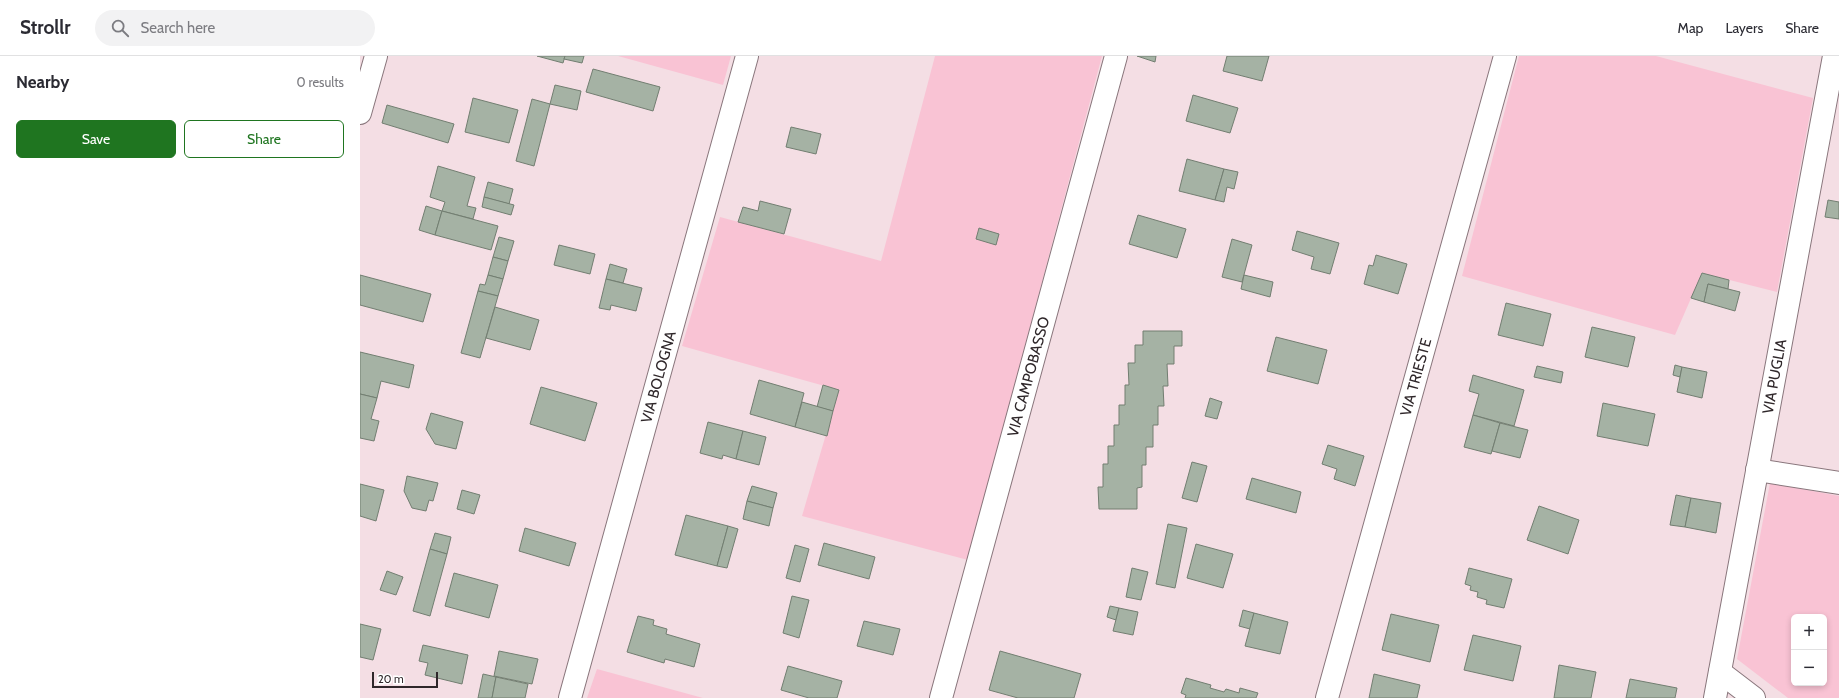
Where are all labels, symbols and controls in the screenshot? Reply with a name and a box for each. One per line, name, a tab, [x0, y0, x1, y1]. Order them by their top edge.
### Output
search box	[95, 10, 375, 46]
text: Strollr	[20, 16, 71, 39]
icon: search	[109, 17, 131, 39]
text: Search here	[141, 19, 215, 37]
text: Map	[1678, 19, 1703, 37]
text: Layers	[1725, 19, 1763, 37]
text: Share	[1785, 19, 1819, 37]
text: Nearby	[16, 72, 69, 92]
text: 0 results	[296, 74, 344, 90]
button: Save	[16, 120, 176, 158]
button: Share	[184, 120, 344, 158]
street label: VIA CAMPOBASSO	[1004, 315, 1054, 439]
street label: VIA BOLOGNA	[637, 328, 680, 425]
street label: VIA TRIESTE	[1397, 336, 1435, 418]
street label: VIA PUGLIA	[1759, 337, 1790, 415]
map controls	[1791, 614, 1827, 686]
button: +	[1791, 614, 1827, 650]
button: −	[1791, 650, 1827, 686]
scale bar	[372, 670, 438, 689]
text: 20 m	[378, 672, 404, 686]

